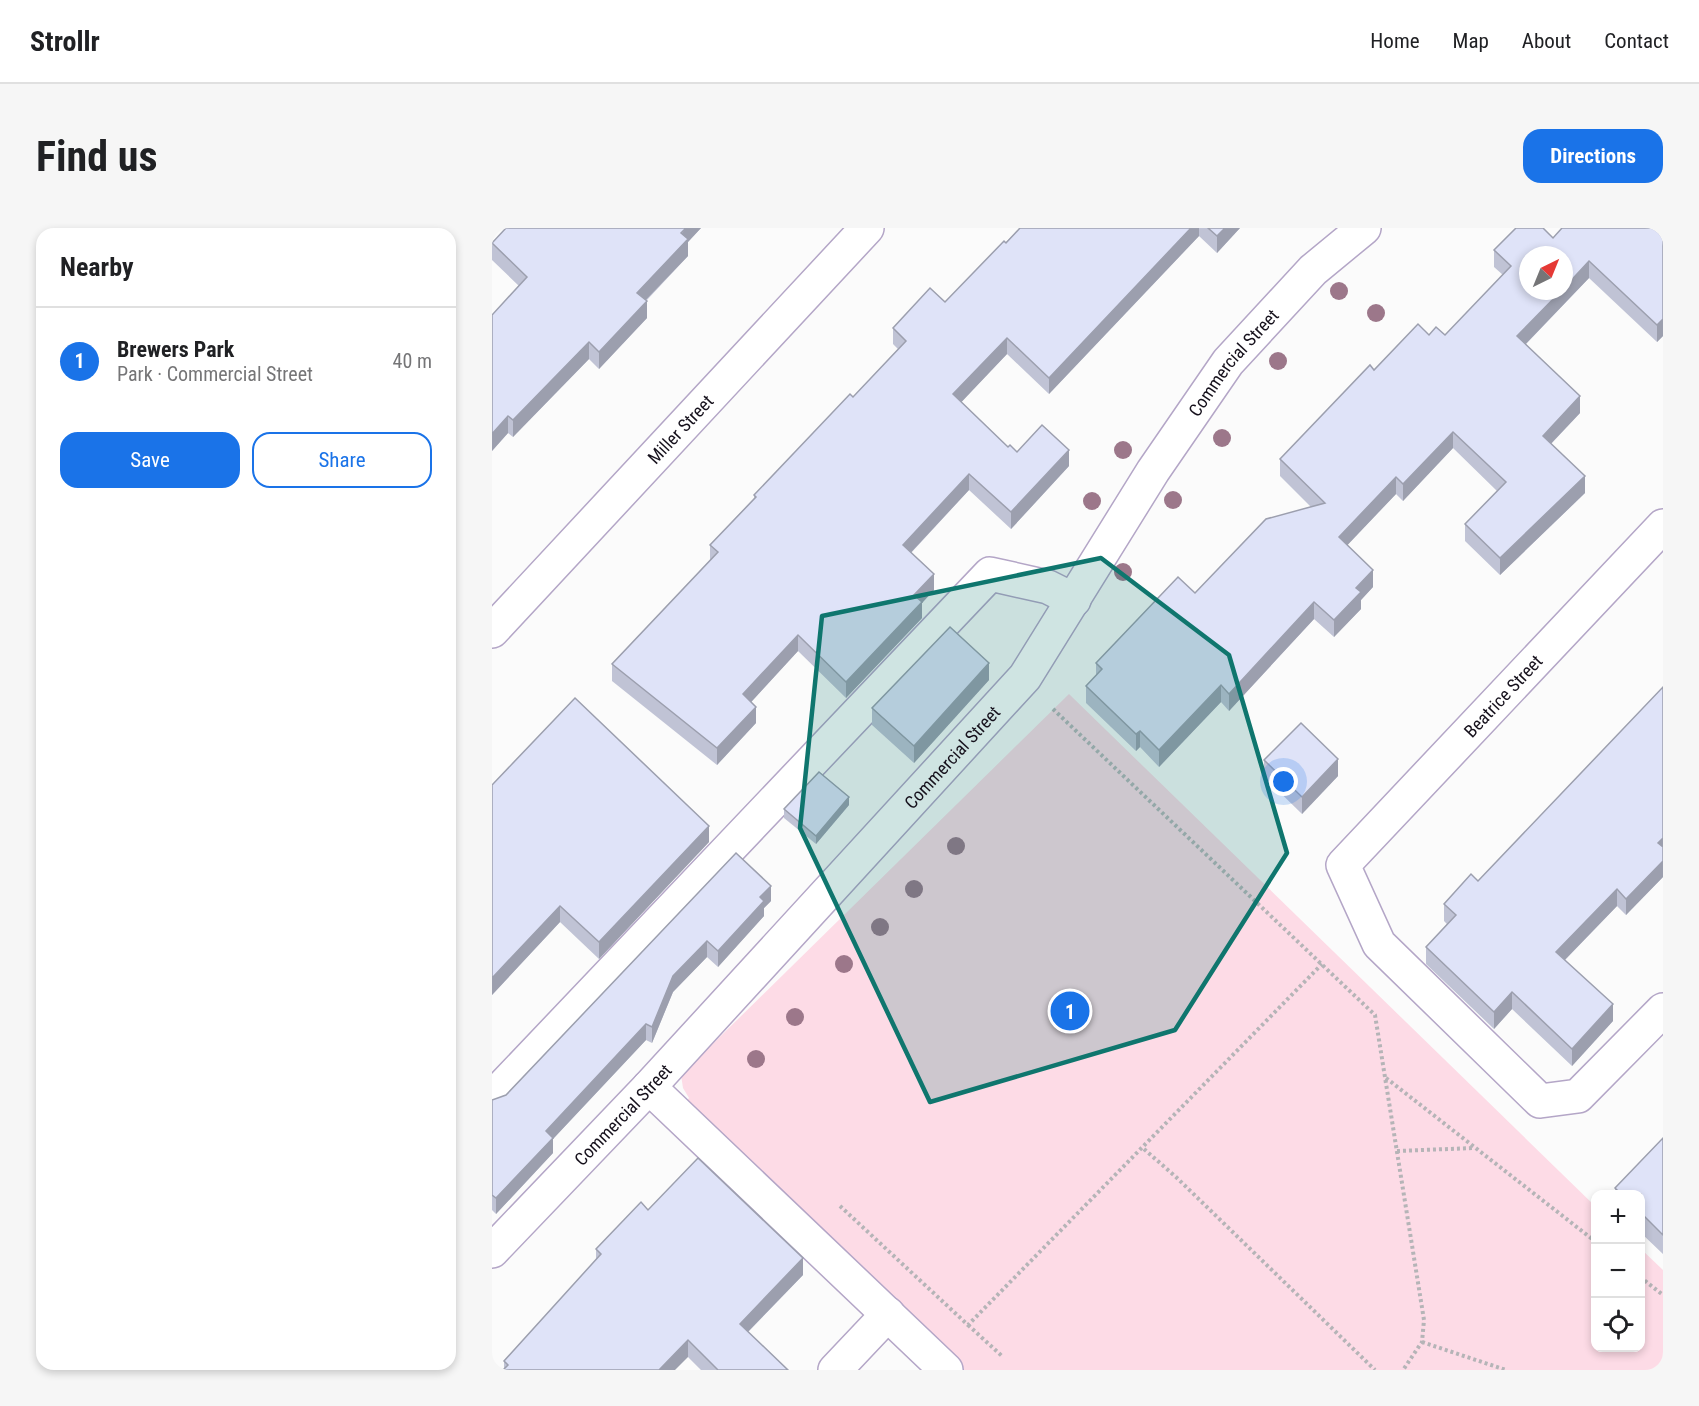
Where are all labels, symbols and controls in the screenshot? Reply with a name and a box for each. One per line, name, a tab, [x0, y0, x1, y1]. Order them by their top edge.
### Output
text: Strollr	[30, 25, 100, 58]
text: Home	[1370, 29, 1420, 53]
text: Map	[1453, 29, 1489, 53]
text: About	[1522, 29, 1571, 53]
text: Contact	[1604, 29, 1669, 53]
button: Directions	[1523, 129, 1663, 183]
text: Find us	[36, 132, 157, 181]
north arrow	[1519, 246, 1573, 300]
text: Nearby	[60, 252, 134, 282]
street label: Commercial Street	[1184, 304, 1282, 420]
text: Brewers Park	[117, 337, 234, 362]
text: 1	[74, 349, 85, 373]
text: 40 m	[393, 349, 432, 373]
text: Park · Commercial Street	[117, 362, 313, 386]
street label: Miller Street	[643, 390, 717, 468]
button: Save	[60, 432, 240, 488]
button: Share	[252, 432, 432, 488]
street label: Beatrice Street	[1460, 650, 1546, 742]
street label: Commercial Street	[900, 701, 1004, 812]
your location	[1269, 767, 1298, 796]
pin: 1	[1050, 988, 1090, 1034]
street label: Commercial Street	[570, 1059, 676, 1169]
map controls	[1591, 1190, 1645, 1352]
button: +	[1591, 1190, 1645, 1244]
button: −	[1591, 1244, 1645, 1298]
button: locate	[1591, 1298, 1645, 1352]

